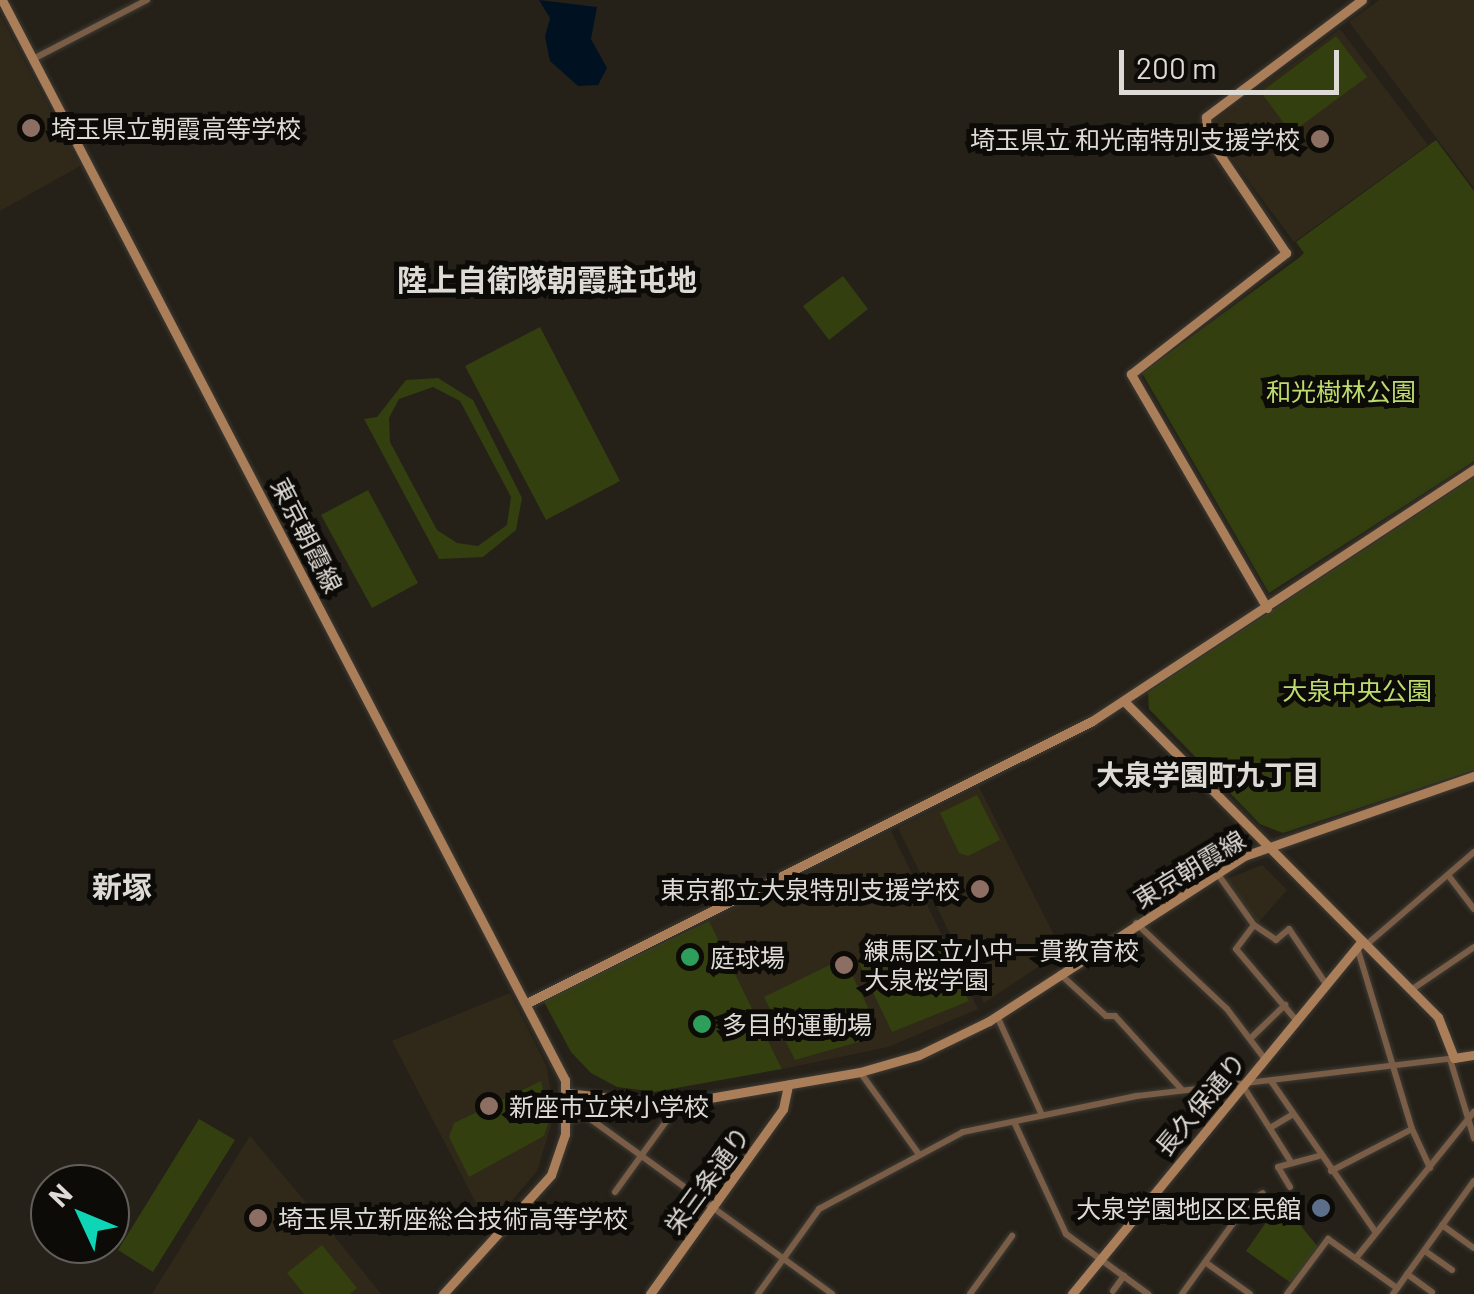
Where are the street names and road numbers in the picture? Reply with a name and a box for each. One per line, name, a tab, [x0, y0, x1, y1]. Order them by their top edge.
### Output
street label: 東京朝霞線	[265, 473, 349, 597]
street label: 東京朝霞線	[1128, 824, 1250, 914]
street label: 長久保通り	[1148, 1046, 1252, 1162]
street label: 栄三条通り	[658, 1121, 756, 1239]

